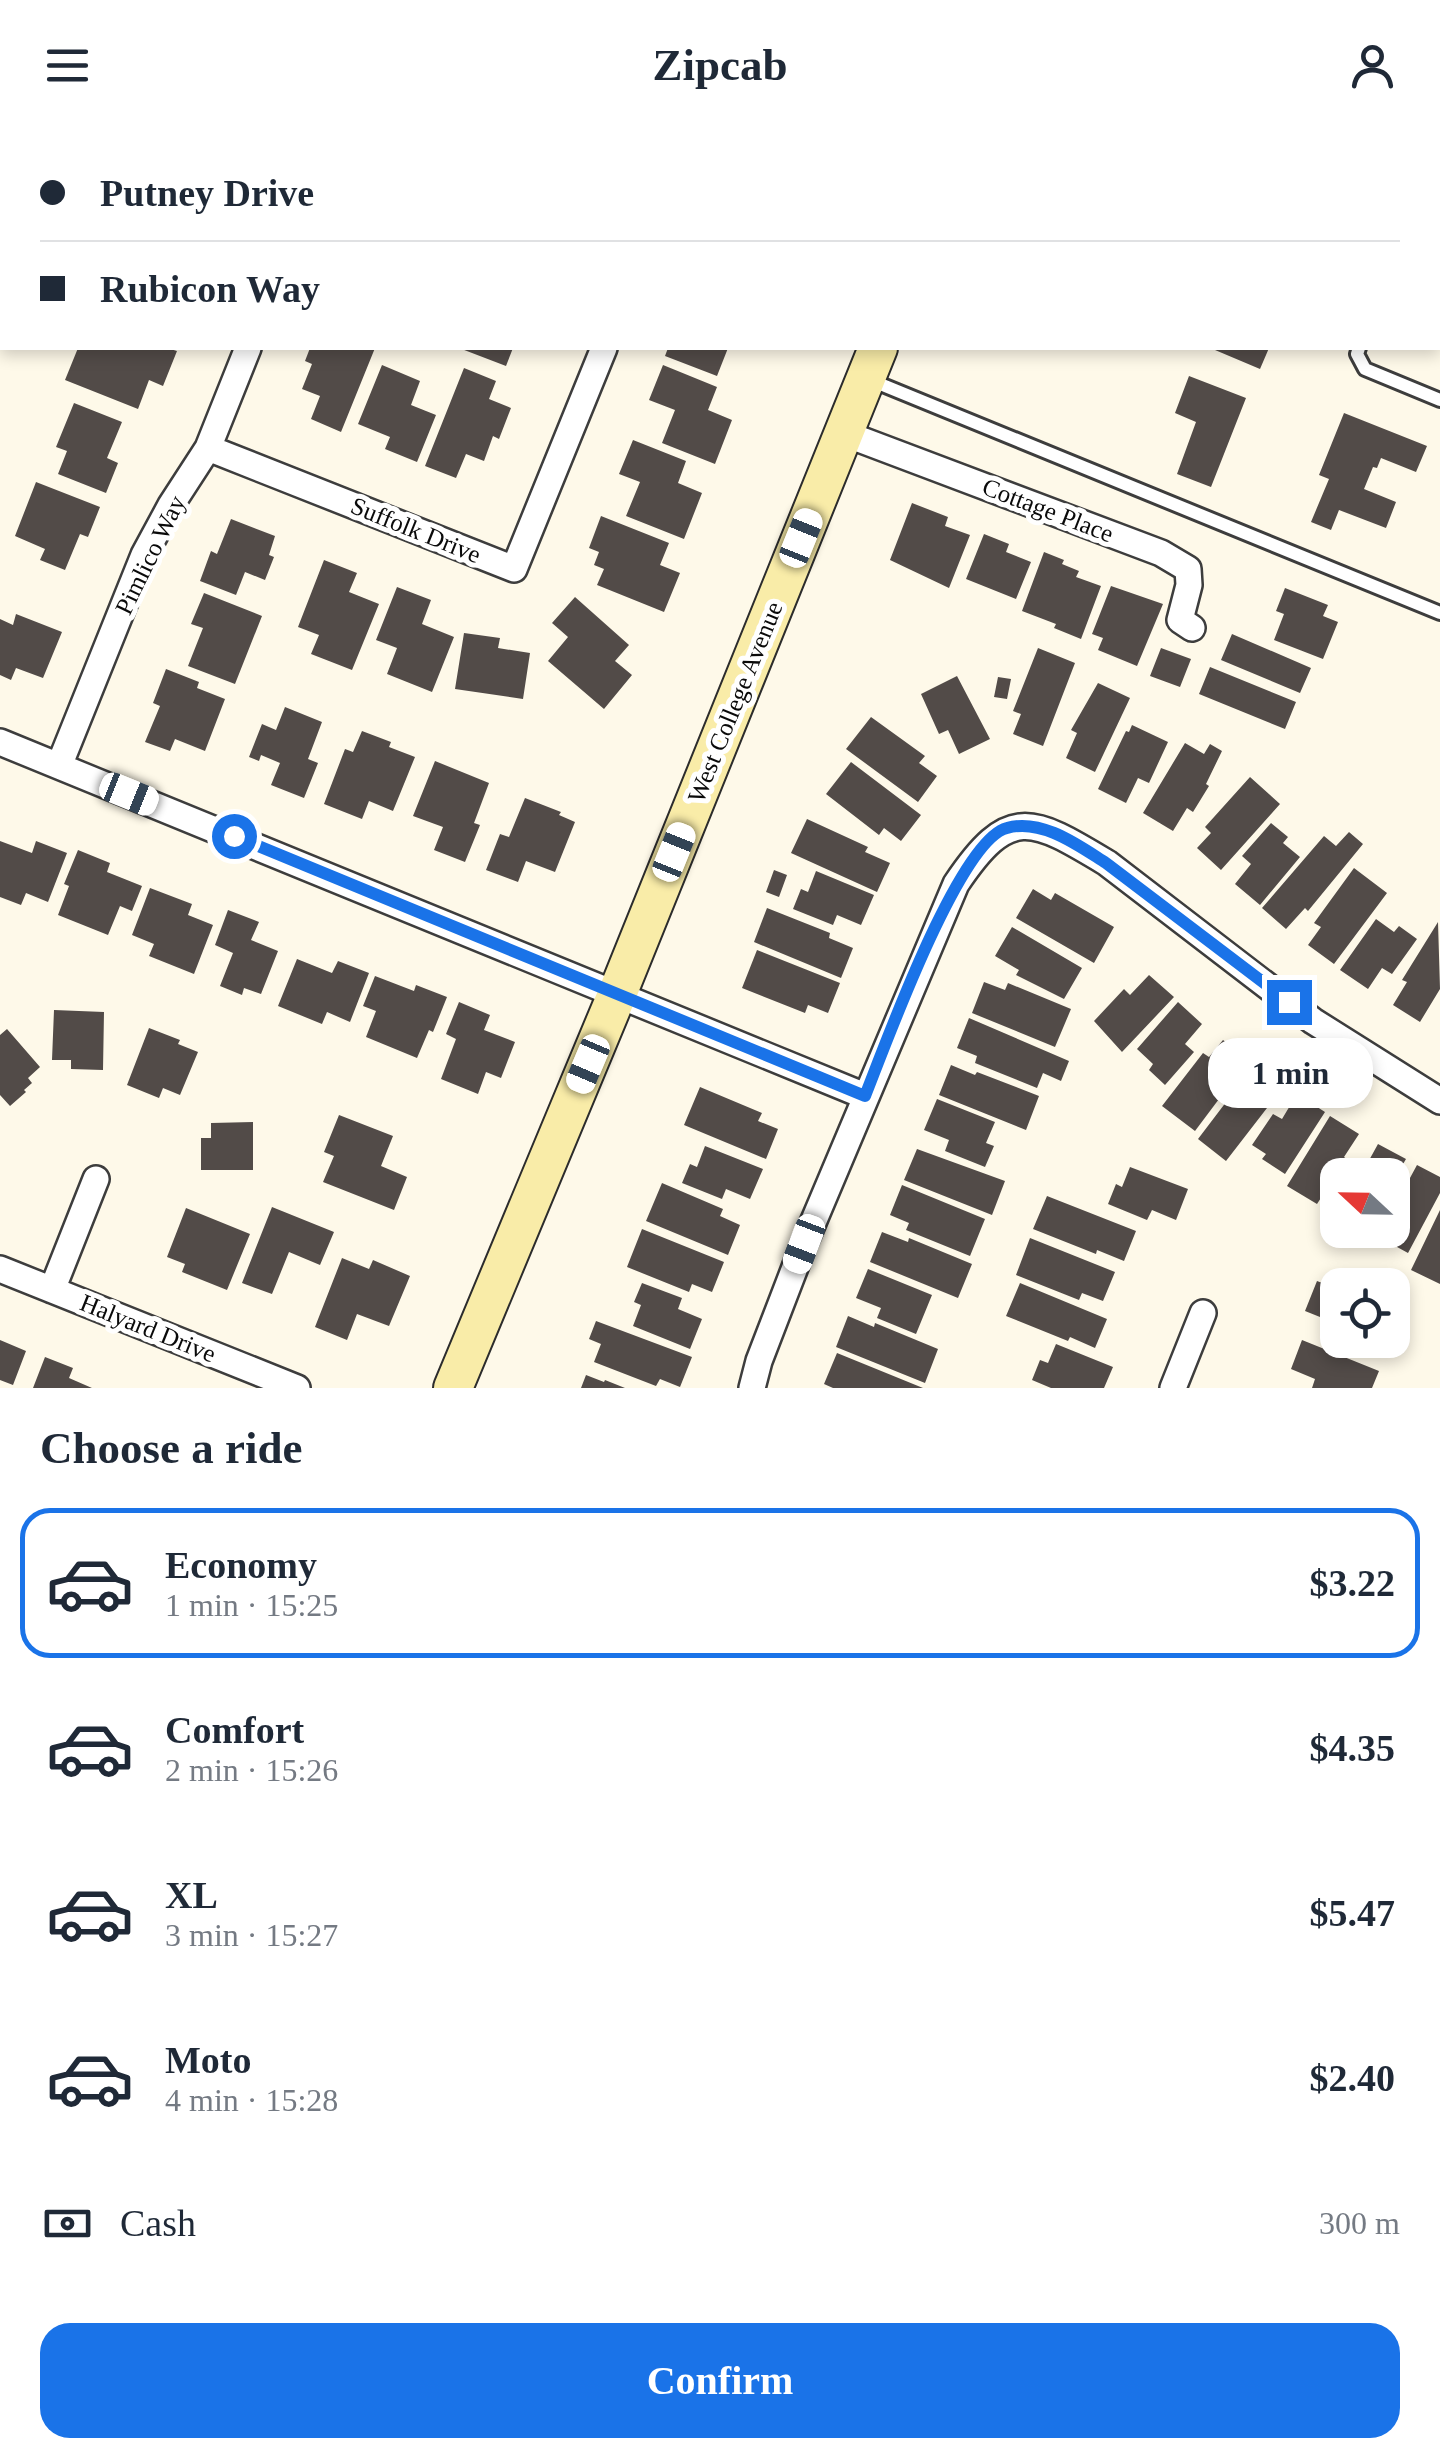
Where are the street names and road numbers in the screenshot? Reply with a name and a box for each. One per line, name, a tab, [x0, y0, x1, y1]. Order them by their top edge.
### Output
street label: Cottage Place	[979, 473, 1117, 547]
street label: Pimlico Way	[110, 491, 191, 619]
street label: Suffolk Drive	[347, 492, 485, 568]
street label: West College Avenue	[682, 598, 788, 806]
street label: Halyard Drive	[76, 1289, 220, 1367]

